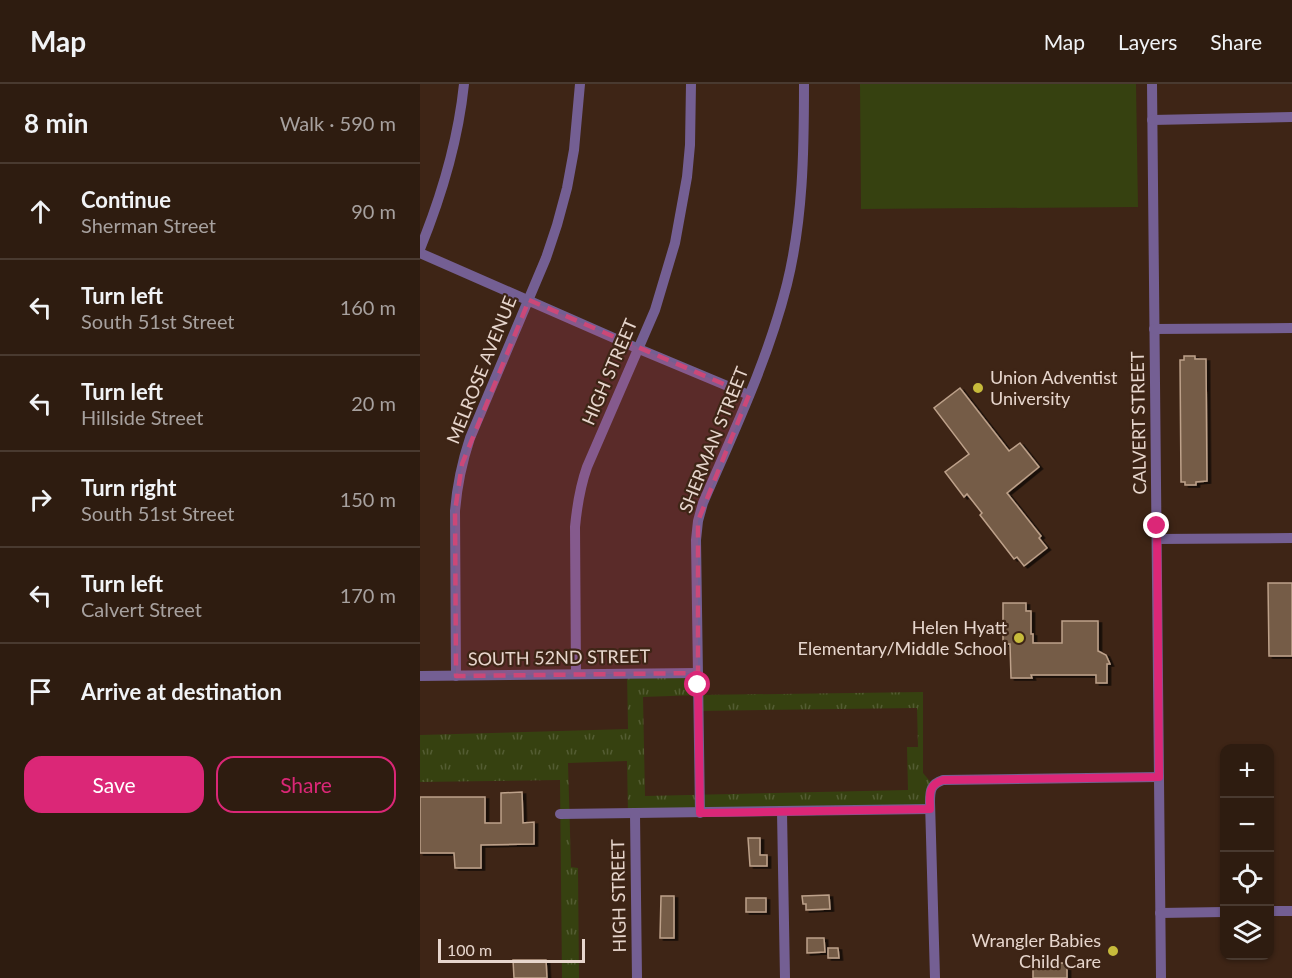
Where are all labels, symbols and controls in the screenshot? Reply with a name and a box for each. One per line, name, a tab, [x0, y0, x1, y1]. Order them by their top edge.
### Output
text: Map	[30, 24, 86, 58]
text: Map	[1044, 29, 1085, 54]
text: Layers	[1118, 29, 1177, 54]
text: Share	[1210, 29, 1262, 54]
text: 8 min	[24, 107, 88, 139]
text: Walk · 590 m	[280, 111, 396, 135]
text: Continue	[81, 186, 171, 213]
icon: ahead	[24, 195, 57, 228]
text: 90 m	[351, 199, 396, 223]
text: Sherman Street	[81, 213, 216, 237]
text: Turn left	[81, 282, 163, 309]
icon: left	[24, 291, 57, 324]
street label: MELROSE AVENUE	[441, 293, 521, 447]
text: 160 m	[340, 295, 396, 319]
text: South 51st Street	[81, 309, 235, 333]
street label: HIGH STREET	[577, 315, 641, 428]
street label: CALVERT STREET	[1126, 351, 1150, 495]
street label: SHERMAN STREET	[674, 363, 753, 516]
place label: Union Adventist University	[990, 366, 1118, 409]
text: Turn left	[81, 378, 163, 405]
marker: Union Adventist University	[971, 381, 985, 395]
icon: left	[24, 387, 57, 420]
text: 20 m	[351, 391, 396, 415]
text: Hillside Street	[81, 405, 203, 429]
text: Turn right	[81, 474, 176, 501]
icon: right	[24, 483, 57, 516]
text: 150 m	[340, 487, 396, 511]
text: South 51st Street	[81, 501, 235, 525]
route end	[1143, 512, 1169, 538]
text: Turn left	[81, 570, 163, 597]
icon: left	[24, 579, 57, 612]
text: 170 m	[340, 583, 396, 607]
text: Calvert Street	[81, 597, 202, 621]
place label: Helen Hyatt Elementary/Middle School	[798, 616, 1008, 659]
marker: Helen Hyatt Elementary/Middle School	[1012, 631, 1026, 645]
street label: SOUTH 52ND STREET	[468, 644, 651, 670]
route start	[684, 671, 710, 697]
icon: arrive	[24, 675, 57, 708]
text: Arrive at destination	[81, 678, 282, 705]
map controls	[1220, 744, 1274, 960]
button: +	[1220, 744, 1274, 798]
button: Save	[24, 756, 204, 813]
button: Share	[216, 756, 396, 813]
button: −	[1220, 798, 1274, 852]
street label: HIGH STREET	[606, 839, 630, 953]
button: locate	[1220, 852, 1274, 906]
button: layers	[1220, 906, 1274, 960]
place label: Wrangler Babies Child Care	[972, 929, 1101, 972]
scale bar	[438, 936, 585, 964]
text: 100 m	[447, 940, 492, 959]
marker: Wrangler Babies Child Care	[1106, 944, 1120, 958]

